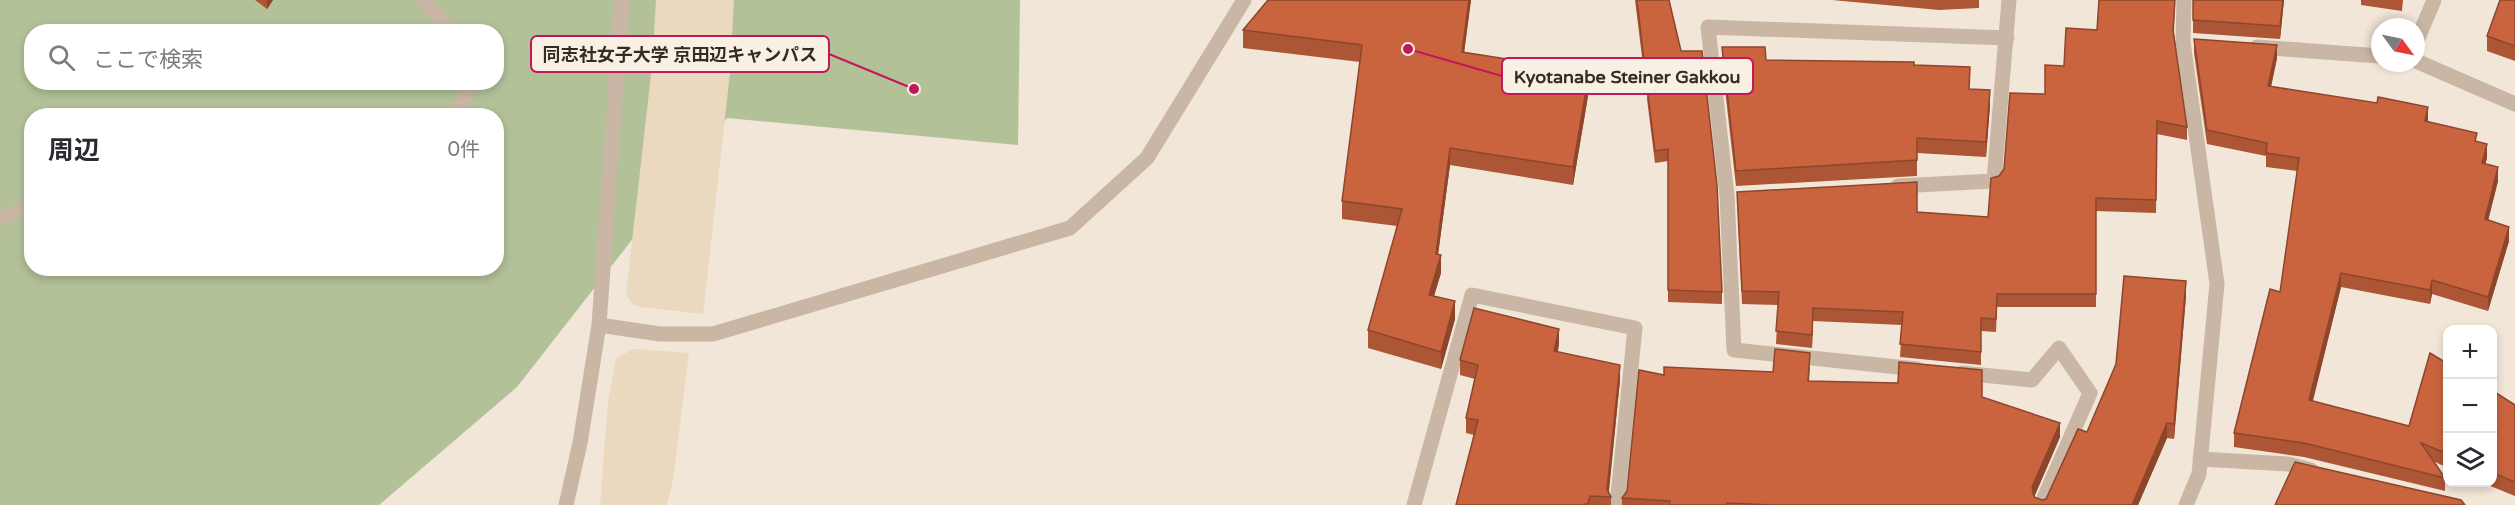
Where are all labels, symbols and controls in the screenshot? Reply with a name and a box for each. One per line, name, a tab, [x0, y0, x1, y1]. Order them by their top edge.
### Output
north arrow	[2371, 18, 2425, 72]
search box	[24, 24, 504, 90]
callout: 同志社女子大学 京田辺キャンパス	[531, 36, 829, 72]
icon: search	[45, 41, 78, 74]
text: 同志社女子大学 京田辺キャンパス	[543, 44, 817, 66]
text: ここで検索	[93, 47, 203, 73]
callout: Kyotanabe Steiner Gakkou	[1502, 58, 1753, 94]
text: Kyotanabe Steiner Gakkou	[1514, 66, 1740, 88]
text: 周辺	[48, 135, 100, 166]
text: 0件	[447, 138, 480, 162]
map controls	[2443, 325, 2497, 487]
button: +	[2443, 325, 2497, 379]
button: −	[2443, 379, 2497, 433]
button: layers	[2443, 433, 2497, 487]

